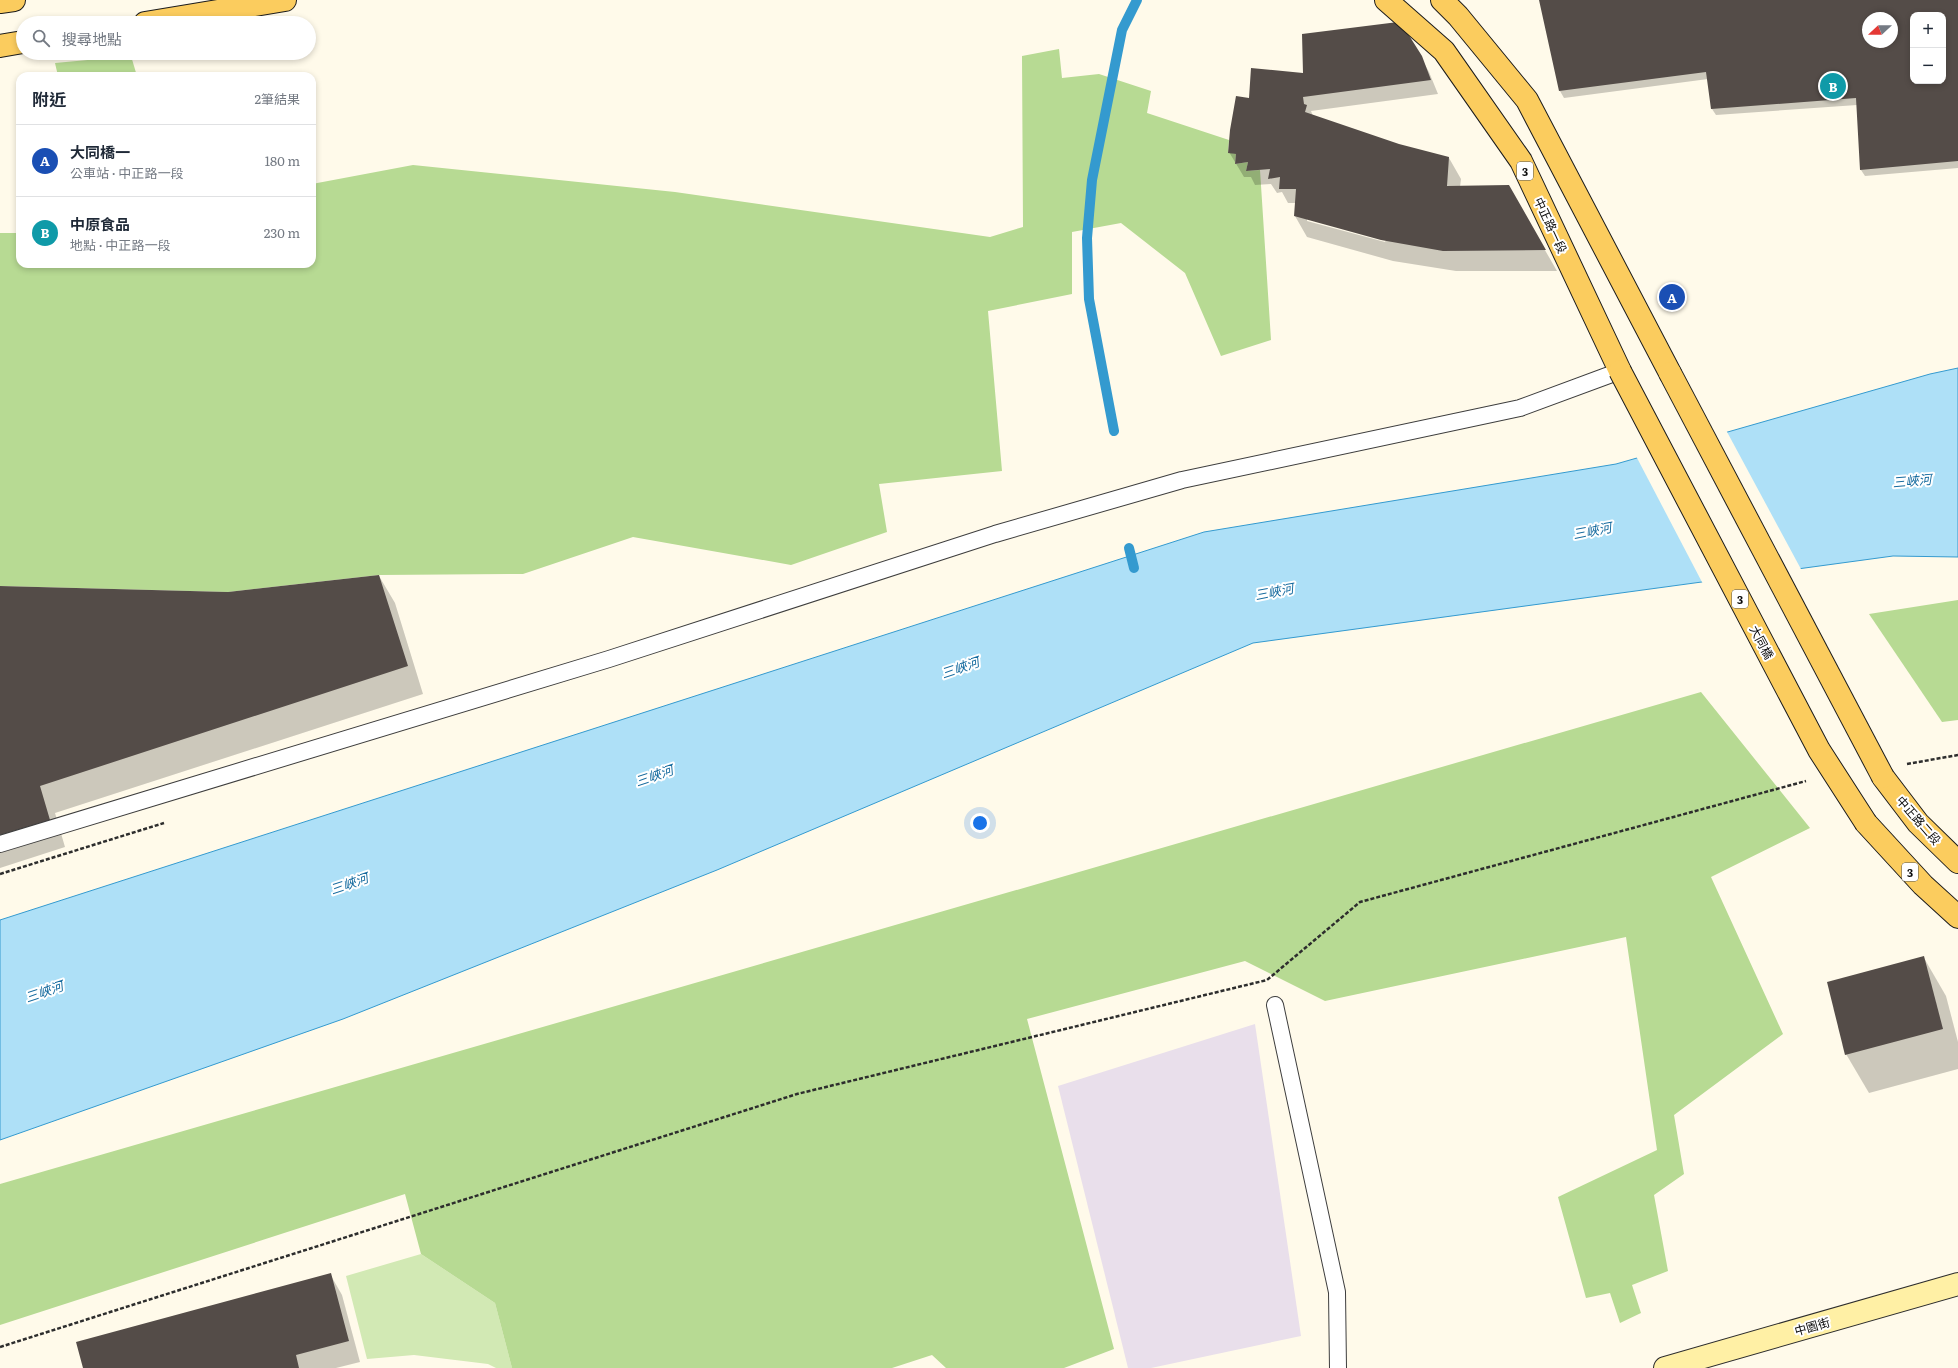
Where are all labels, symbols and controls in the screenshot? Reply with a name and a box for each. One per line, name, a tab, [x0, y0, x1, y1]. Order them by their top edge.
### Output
north arrow	[1862, 12, 1898, 48]
map controls	[1910, 12, 1946, 84]
button: +	[1910, 12, 1946, 48]
search box	[16, 16, 316, 60]
icon: search	[30, 27, 52, 49]
text: 搜尋地點	[62, 27, 122, 50]
button: −	[1910, 48, 1946, 84]
pin: B	[1820, 71, 1846, 101]
text: 附近	[32, 86, 66, 111]
text: 2筆結果	[254, 89, 300, 108]
text: 大同橋一	[70, 140, 130, 163]
text: A	[40, 151, 50, 170]
text: 180 m	[265, 151, 300, 170]
road number: 3	[1517, 162, 1533, 180]
text: 公車站 · 中正路一段	[70, 163, 184, 182]
street label: 中正路一段	[1530, 194, 1572, 256]
text: 中原食品	[70, 212, 130, 235]
text: B	[41, 223, 49, 242]
text: 230 m	[264, 223, 300, 242]
text: 地點 · 中正路一段	[70, 235, 171, 254]
pin: A	[1659, 282, 1685, 312]
water label: 三峽河	[1892, 469, 1935, 491]
water label: 三峽河	[1571, 516, 1616, 543]
water label: 三峽河	[1253, 577, 1298, 604]
road number: 3	[1732, 590, 1748, 608]
street label: 大同橋	[1746, 622, 1778, 662]
water label: 三峽河	[938, 651, 984, 682]
water label: 三峽河	[632, 759, 678, 790]
street label: 中正路二段	[1893, 791, 1945, 849]
your location	[970, 813, 990, 833]
road number: 3	[1902, 863, 1918, 881]
water label: 三峽河	[327, 867, 373, 898]
water label: 三峽河	[22, 975, 68, 1006]
street label: 中園街	[1792, 1312, 1832, 1340]

